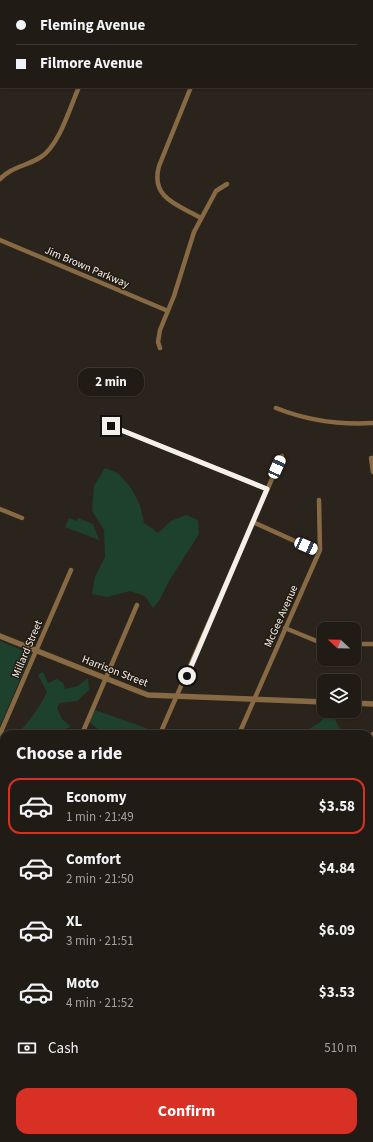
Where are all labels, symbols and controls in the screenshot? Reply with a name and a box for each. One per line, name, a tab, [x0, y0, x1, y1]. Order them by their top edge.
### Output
text: Fleming Avenue	[40, 15, 145, 36]
text: Filmore Avenue	[40, 53, 143, 74]
street label: Jim Brown Parkway	[42, 242, 132, 292]
callout: 2 min	[78, 368, 144, 396]
text: 2 min	[95, 373, 127, 391]
route end	[102, 417, 120, 435]
car	[267, 454, 287, 480]
car	[293, 536, 319, 556]
street label: McGee Avenue	[261, 582, 302, 650]
street label: Millard Street	[8, 618, 46, 680]
north arrow	[317, 622, 361, 666]
map controls	[317, 622, 361, 718]
street label: Harrison Street	[80, 652, 150, 691]
route start	[178, 667, 196, 685]
button: layers	[317, 674, 361, 718]
text: Choose a ride	[16, 741, 122, 766]
text: Economy	[66, 787, 127, 808]
icon: car	[18, 788, 54, 824]
text: $3.58	[319, 796, 355, 817]
text: 1 min · 21:49	[66, 808, 134, 826]
text: Comfort	[66, 849, 121, 870]
icon: car	[18, 850, 54, 886]
text: $4.84	[319, 858, 355, 879]
text: 2 min · 21:50	[66, 870, 134, 888]
text: XL	[66, 911, 82, 932]
icon: car	[18, 912, 54, 948]
text: $6.09	[319, 920, 355, 941]
text: 3 min · 21:51	[66, 932, 134, 950]
text: Moto	[66, 973, 99, 994]
icon: car	[18, 974, 54, 1010]
text: $3.53	[319, 982, 355, 1003]
text: 4 min · 21:52	[66, 994, 134, 1012]
icon: cash	[16, 1037, 38, 1059]
text: Cash	[48, 1038, 79, 1059]
text: 510 m	[324, 1039, 357, 1057]
button: Confirm	[16, 1088, 357, 1134]

